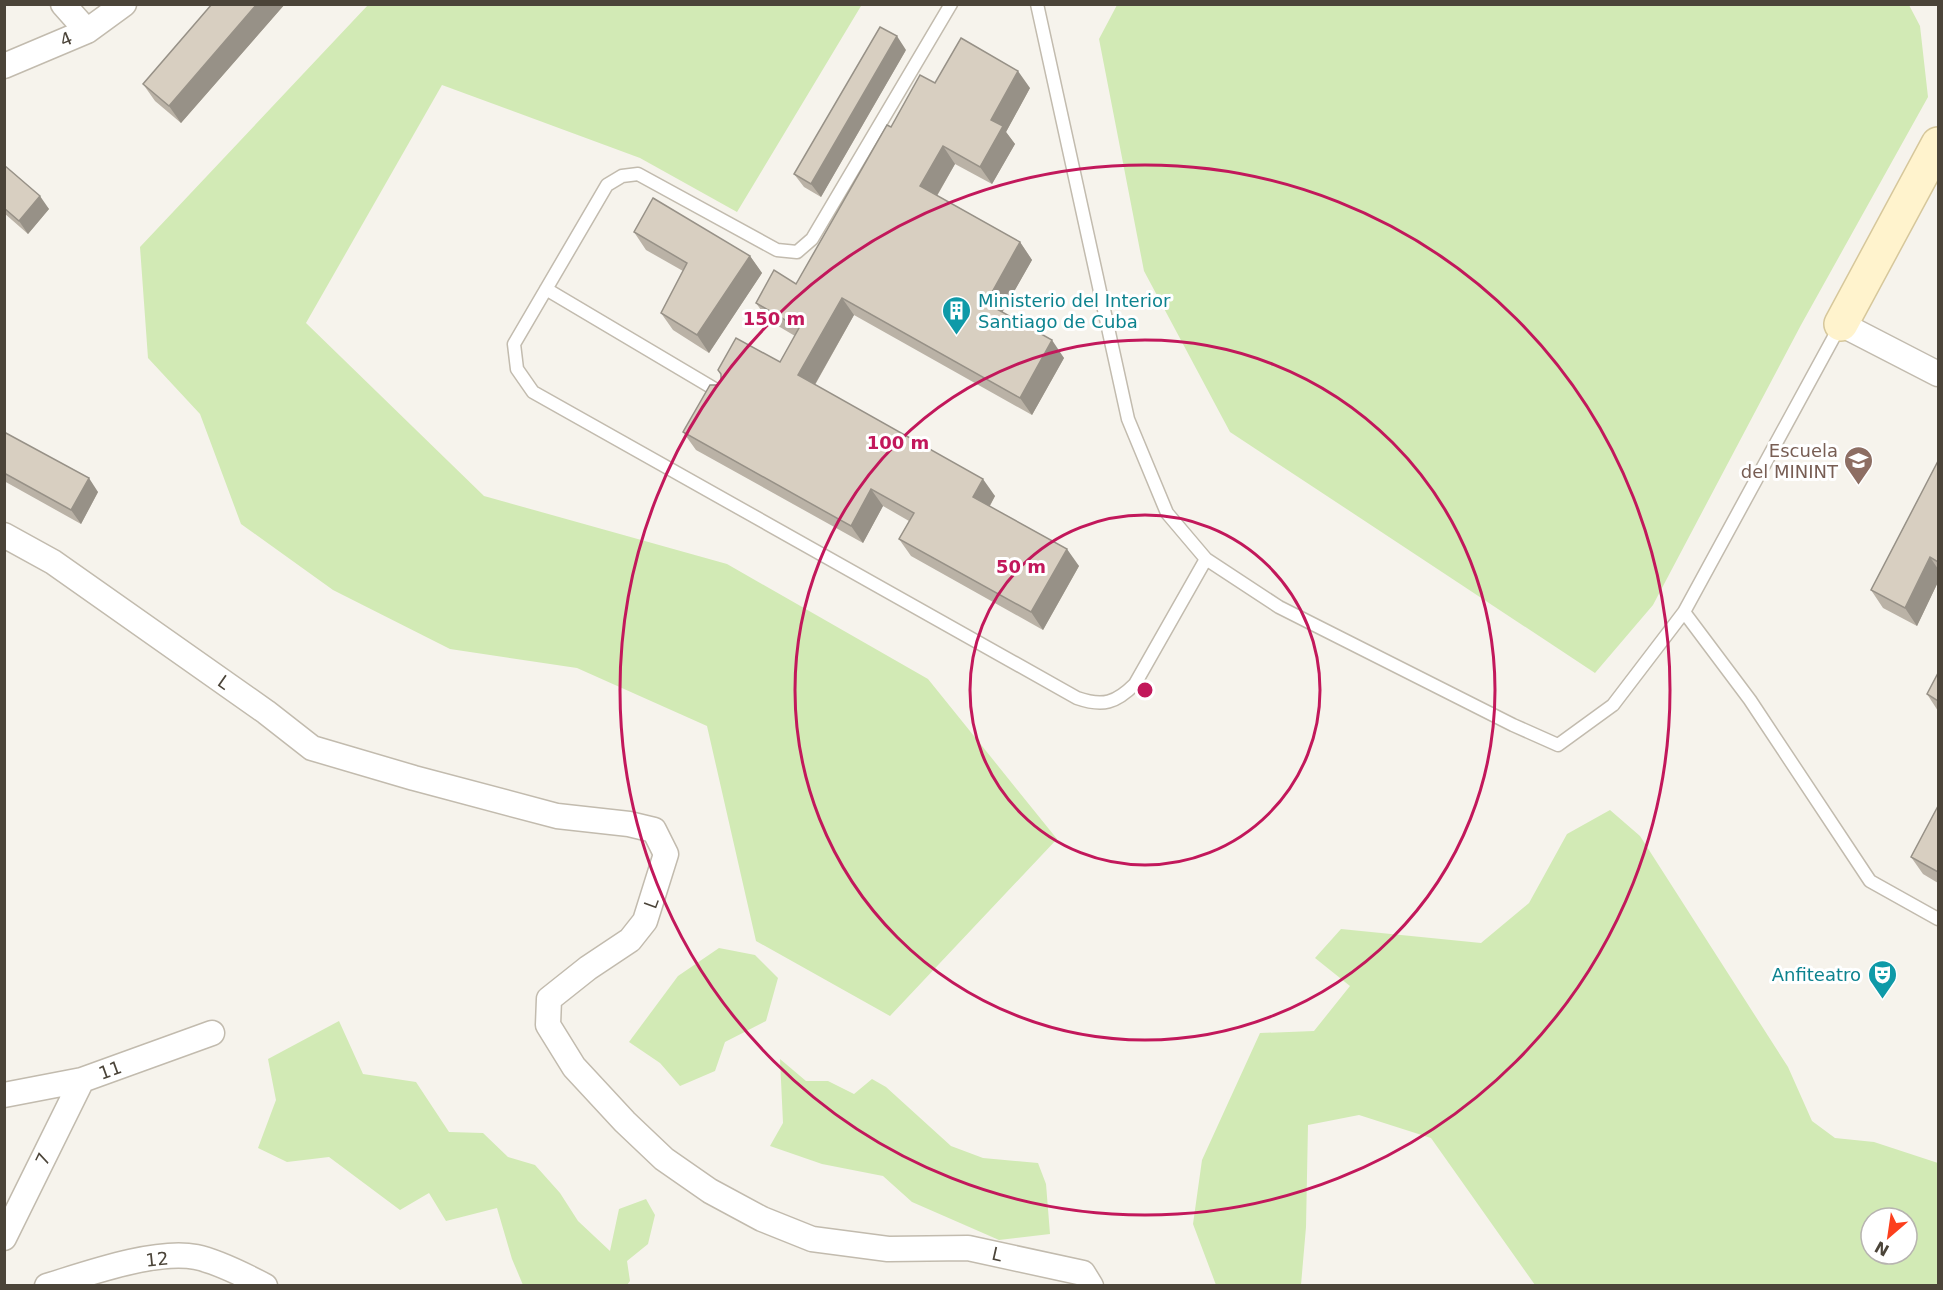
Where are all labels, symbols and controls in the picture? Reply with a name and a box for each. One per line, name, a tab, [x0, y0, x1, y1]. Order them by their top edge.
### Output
street label: 4	[57, 27, 75, 51]
place label: Ministerio del Interior Santiago de Cuba	[978, 290, 1171, 332]
building icon: Ministerio del Interior Santiago de Cuba	[941, 294, 973, 336]
text: 150 m	[743, 308, 805, 329]
text: 100 m	[867, 432, 929, 453]
place label: Escuela del MININT	[1741, 440, 1839, 482]
school or university icon: Escuela del MININT	[1843, 444, 1875, 486]
text: 50 m	[996, 556, 1046, 577]
street label: L	[214, 671, 234, 693]
centre of rings	[1135, 680, 1155, 700]
street label: L	[639, 895, 663, 911]
theatre icon: Anfiteatro	[1866, 958, 1898, 1000]
place label: Anfiteatro	[1772, 964, 1861, 985]
street label: 11	[96, 1056, 124, 1084]
street label: 7	[31, 1149, 55, 1169]
north arrow	[1859, 1206, 1919, 1266]
text: N	[1872, 1237, 1892, 1260]
street label: L	[990, 1243, 1004, 1265]
street label: 12	[145, 1247, 169, 1271]

